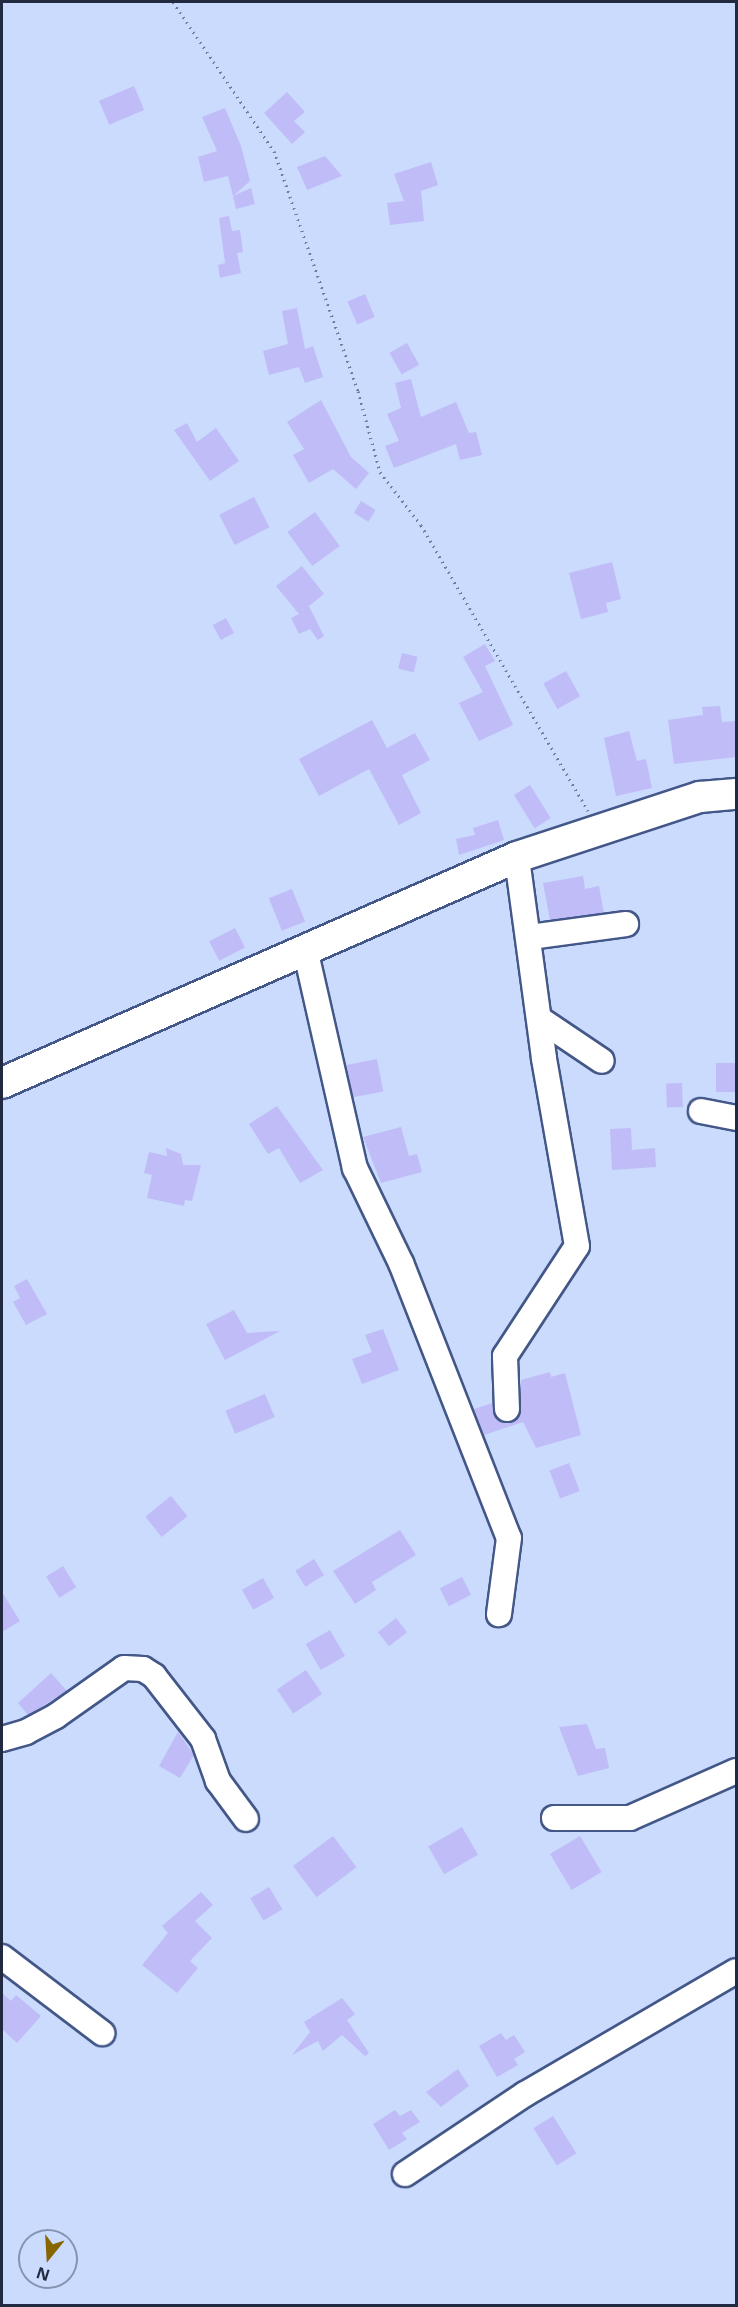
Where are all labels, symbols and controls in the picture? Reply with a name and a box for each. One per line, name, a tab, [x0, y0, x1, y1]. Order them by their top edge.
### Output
north arrow	[18, 2229, 78, 2289]
text: N	[33, 2262, 53, 2287]

